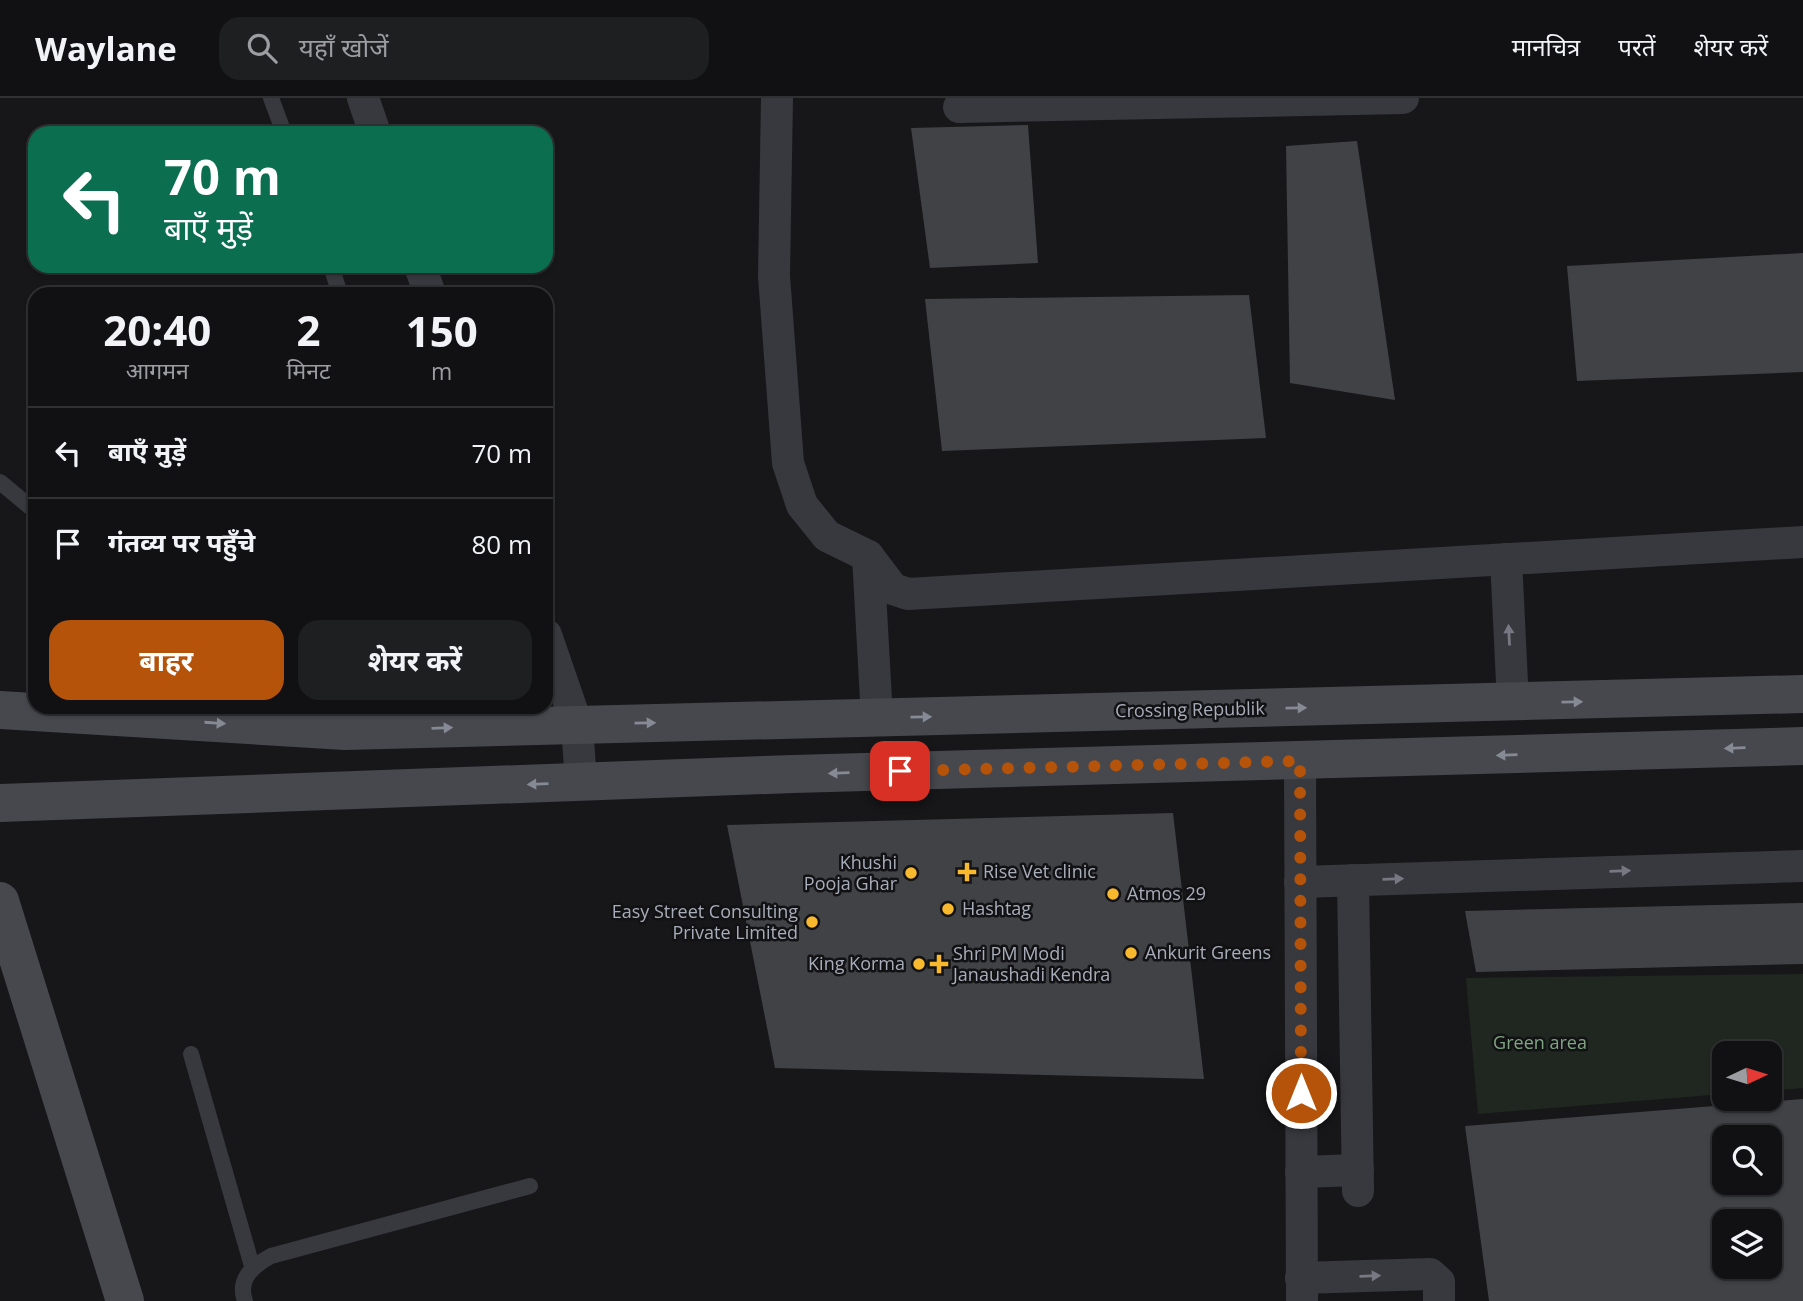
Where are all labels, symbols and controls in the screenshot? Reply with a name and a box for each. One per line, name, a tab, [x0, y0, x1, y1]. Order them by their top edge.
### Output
search box	[219, 17, 709, 80]
text: Waylane	[35, 26, 177, 71]
icon: search	[243, 29, 281, 67]
text: यहाँ खोजें	[299, 29, 388, 65]
text: मानचित्र	[1512, 30, 1580, 63]
text: परतें	[1618, 30, 1655, 63]
text: शेयर करें	[1693, 30, 1768, 63]
text: 70 m	[164, 143, 281, 209]
icon: left	[49, 154, 140, 245]
text: बाएँ मुड़ें	[164, 206, 253, 249]
text: 20:40	[103, 301, 211, 358]
text: 2	[296, 301, 321, 358]
text: 150	[406, 302, 478, 359]
text: आगमन	[126, 354, 189, 386]
text: मिनट	[286, 354, 331, 386]
text: m	[431, 355, 452, 387]
text: बाएँ मुड़ें	[108, 433, 186, 469]
icon: left	[49, 434, 87, 472]
text: 70 m	[471, 435, 532, 471]
text: गंतव्य पर पहुँचे	[108, 524, 255, 560]
icon: arrive	[49, 525, 87, 563]
text: 80 m	[471, 526, 532, 562]
button: बाहर	[49, 620, 284, 700]
button: शेयर करें	[298, 620, 532, 700]
one-way arrow	[1504, 624, 1515, 646]
street label: Crossing Republik	[1115, 696, 1265, 722]
one-way arrow	[1561, 696, 1583, 707]
one-way arrow	[1285, 702, 1307, 714]
one-way arrow	[910, 711, 932, 722]
one-way arrow	[204, 718, 226, 729]
one-way arrow	[634, 718, 656, 729]
one-way arrow	[431, 723, 453, 734]
pin	[870, 741, 930, 801]
one-way arrow	[1724, 743, 1746, 754]
one-way arrow	[1496, 749, 1518, 760]
icon: arrive	[881, 752, 919, 790]
one-way arrow	[828, 767, 850, 779]
one-way arrow	[527, 778, 549, 789]
place label: Khushi Pooja Ghar	[804, 850, 898, 895]
place label: Rise Vet clinic	[983, 859, 1096, 883]
marker: Rise Vet clinic	[957, 862, 977, 882]
marker: Khushi Pooja Ghar	[903, 865, 919, 881]
one-way arrow	[1609, 866, 1631, 877]
one-way arrow	[1382, 873, 1404, 884]
place label: Atmos 29	[1127, 881, 1206, 905]
marker: Atmos 29	[1105, 886, 1121, 902]
place label: Hashtag	[962, 896, 1031, 920]
place label: Easy Street Consulting Private Limited	[612, 899, 798, 944]
marker: Hashtag	[940, 901, 956, 917]
marker: Easy Street Consulting Private Limited	[804, 914, 820, 930]
place label: Ankurit Greens	[1145, 940, 1271, 964]
place label: Shri PM Modi Janaushadi Kendra	[951, 941, 1110, 986]
marker: Ankurit Greens	[1123, 945, 1139, 961]
place label: King Korma	[808, 951, 905, 975]
marker: King Korma	[911, 956, 927, 972]
marker: Shri PM Modi Janaushadi Kendra	[931, 956, 947, 972]
park label: Green area	[1493, 1030, 1587, 1054]
north arrow	[1712, 1041, 1782, 1111]
map controls	[1712, 1041, 1782, 1279]
position arrow	[1264, 1056, 1338, 1130]
button: search	[1712, 1125, 1782, 1195]
button: layers	[1712, 1209, 1782, 1279]
one-way arrow	[1359, 1270, 1381, 1281]

